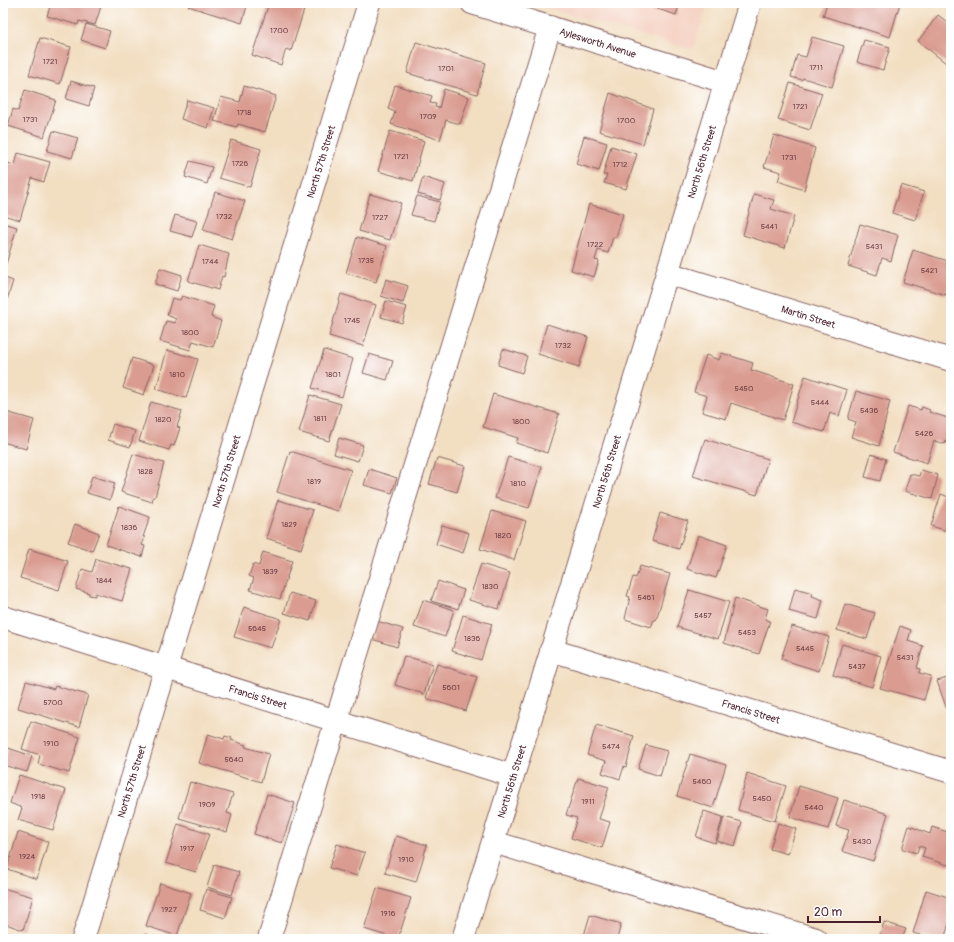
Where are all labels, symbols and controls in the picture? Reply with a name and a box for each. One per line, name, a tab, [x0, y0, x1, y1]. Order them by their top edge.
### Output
house number: 1700	[270, 26, 289, 35]
street label: Aylesworth Avenue	[558, 26, 638, 61]
house number: 1721	[43, 57, 57, 66]
house number: 1711	[809, 63, 823, 72]
house number: 1701	[438, 64, 454, 73]
house number: 1721	[793, 102, 807, 111]
house number: 1718	[237, 108, 251, 117]
house number: 1709	[420, 112, 436, 121]
house number: 1731	[23, 115, 37, 124]
house number: 1700	[617, 116, 636, 125]
street label: North 57th Street	[305, 123, 339, 200]
street label: North 56th Street	[685, 123, 719, 200]
house number: 1721	[394, 152, 408, 161]
house number: 1731	[782, 153, 796, 162]
house number: 1726	[232, 159, 249, 168]
house number: 1712	[613, 160, 628, 169]
house number: 1732	[216, 212, 233, 221]
house number: 1727	[372, 213, 389, 222]
house number: 5441	[761, 222, 777, 231]
house number: 1722	[587, 240, 604, 249]
house number: 5431	[866, 242, 882, 251]
house number: 1735	[358, 256, 374, 265]
house number: 1744	[202, 257, 219, 266]
house number: 5421	[921, 266, 937, 275]
street label: Martin Street	[780, 303, 838, 332]
house number: 1745	[344, 316, 360, 325]
house number: 1800	[181, 328, 200, 337]
house number: 1732	[555, 341, 572, 350]
house number: 1810	[169, 370, 185, 379]
house number: 1801	[325, 370, 341, 379]
house number: 5450	[735, 384, 754, 393]
house number: 5444	[811, 398, 829, 407]
house number: 5436	[860, 406, 878, 415]
house number: 1811	[313, 414, 327, 423]
house number: 1820	[154, 415, 172, 424]
house number: 1800	[512, 417, 531, 426]
house number: 5426	[915, 429, 933, 438]
street label: North 57th Street	[210, 433, 244, 509]
street label: North 56th Street	[590, 433, 624, 510]
house number: 1828	[137, 467, 153, 476]
house number: 1819	[307, 477, 321, 486]
house number: 1810	[510, 479, 526, 488]
house number: 1829	[281, 520, 297, 529]
house number: 1836	[121, 523, 137, 532]
house number: 1820	[494, 531, 512, 540]
house number: 1839	[262, 567, 278, 576]
house number: 1844	[96, 576, 113, 585]
house number: 1830	[481, 582, 499, 591]
house number: 5461	[638, 593, 654, 602]
house number: 5457	[694, 611, 713, 620]
house number: 5645	[248, 624, 266, 633]
house number: 5453	[738, 628, 756, 637]
house number: 1836	[464, 634, 480, 643]
house number: 5445	[796, 644, 814, 653]
house number: 5431	[897, 653, 913, 662]
house number: 5437	[848, 662, 867, 671]
street label: Francis Street	[227, 683, 289, 712]
house number: 5601	[442, 683, 460, 692]
street label: Francis Street	[720, 697, 782, 727]
house number: 5700	[43, 698, 63, 707]
house number: 1910	[43, 739, 59, 748]
house number: 5474	[602, 742, 620, 751]
street label: North 57th Street	[115, 743, 149, 819]
street label: North 56th Street	[495, 743, 529, 820]
house number: 5640	[224, 755, 244, 764]
house number: 5460	[692, 777, 712, 786]
house number: 1918	[31, 792, 45, 801]
house number: 5450	[753, 794, 772, 803]
house number: 1911	[581, 797, 595, 806]
house number: 1909	[199, 800, 215, 809]
house number: 5440	[804, 803, 824, 812]
house number: 5430	[853, 837, 872, 846]
house number: 1917	[180, 844, 195, 853]
house number: 1924	[19, 852, 36, 861]
house number: 1910	[398, 855, 414, 864]
scale bar	[808, 898, 880, 924]
house number: 1927	[161, 905, 178, 914]
text: 20 m	[814, 905, 843, 920]
house number: 1916	[380, 909, 396, 918]

